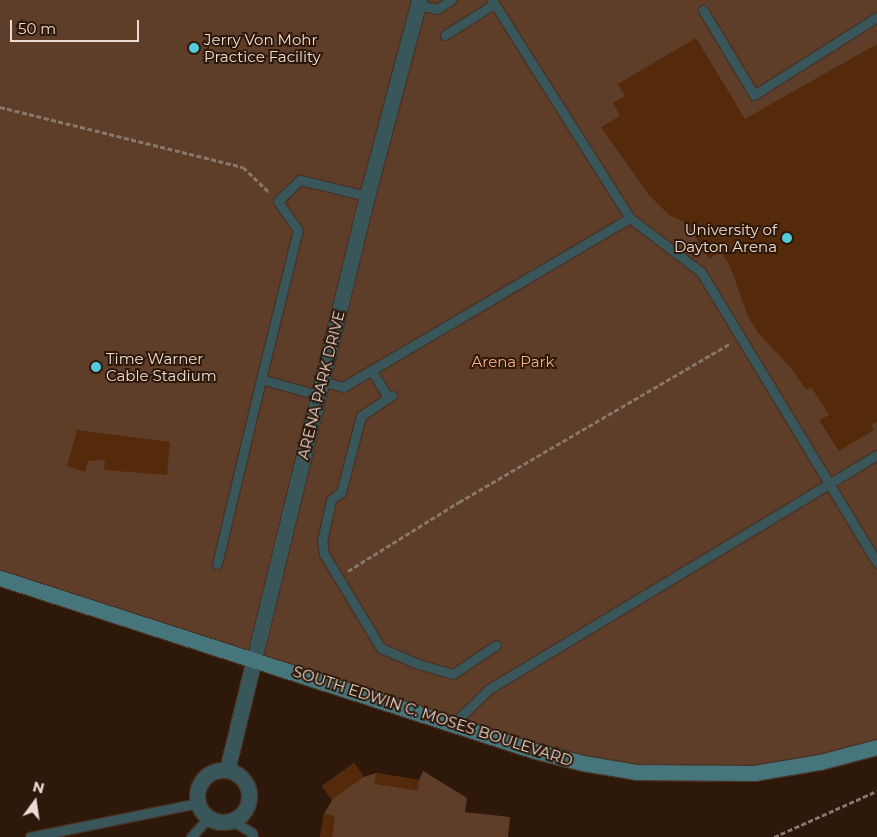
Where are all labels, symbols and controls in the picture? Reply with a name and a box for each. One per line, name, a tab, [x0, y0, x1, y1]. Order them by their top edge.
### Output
scale bar	[12, 10, 141, 42]
text: 50 m	[18, 19, 56, 38]
place label: Jerry Von Mohr Practice Facility	[204, 30, 321, 65]
marker: Jerry Von Mohr Practice Facility	[188, 42, 200, 54]
place label: University of Dayton Arena	[674, 220, 777, 255]
marker: University of Dayton Arena	[781, 232, 793, 244]
street label: ARENA PARK DRIVE	[294, 309, 348, 461]
place label: Time Warner Cable Stadium	[106, 349, 217, 384]
park label: Arena Park	[472, 353, 554, 371]
marker: Time Warner Cable Stadium	[90, 361, 102, 373]
street label: SOUTH EDWIN C. MOSES BOULEVARD	[291, 662, 575, 770]
north arrow	[10, 777, 60, 827]
text: N	[31, 777, 46, 798]

